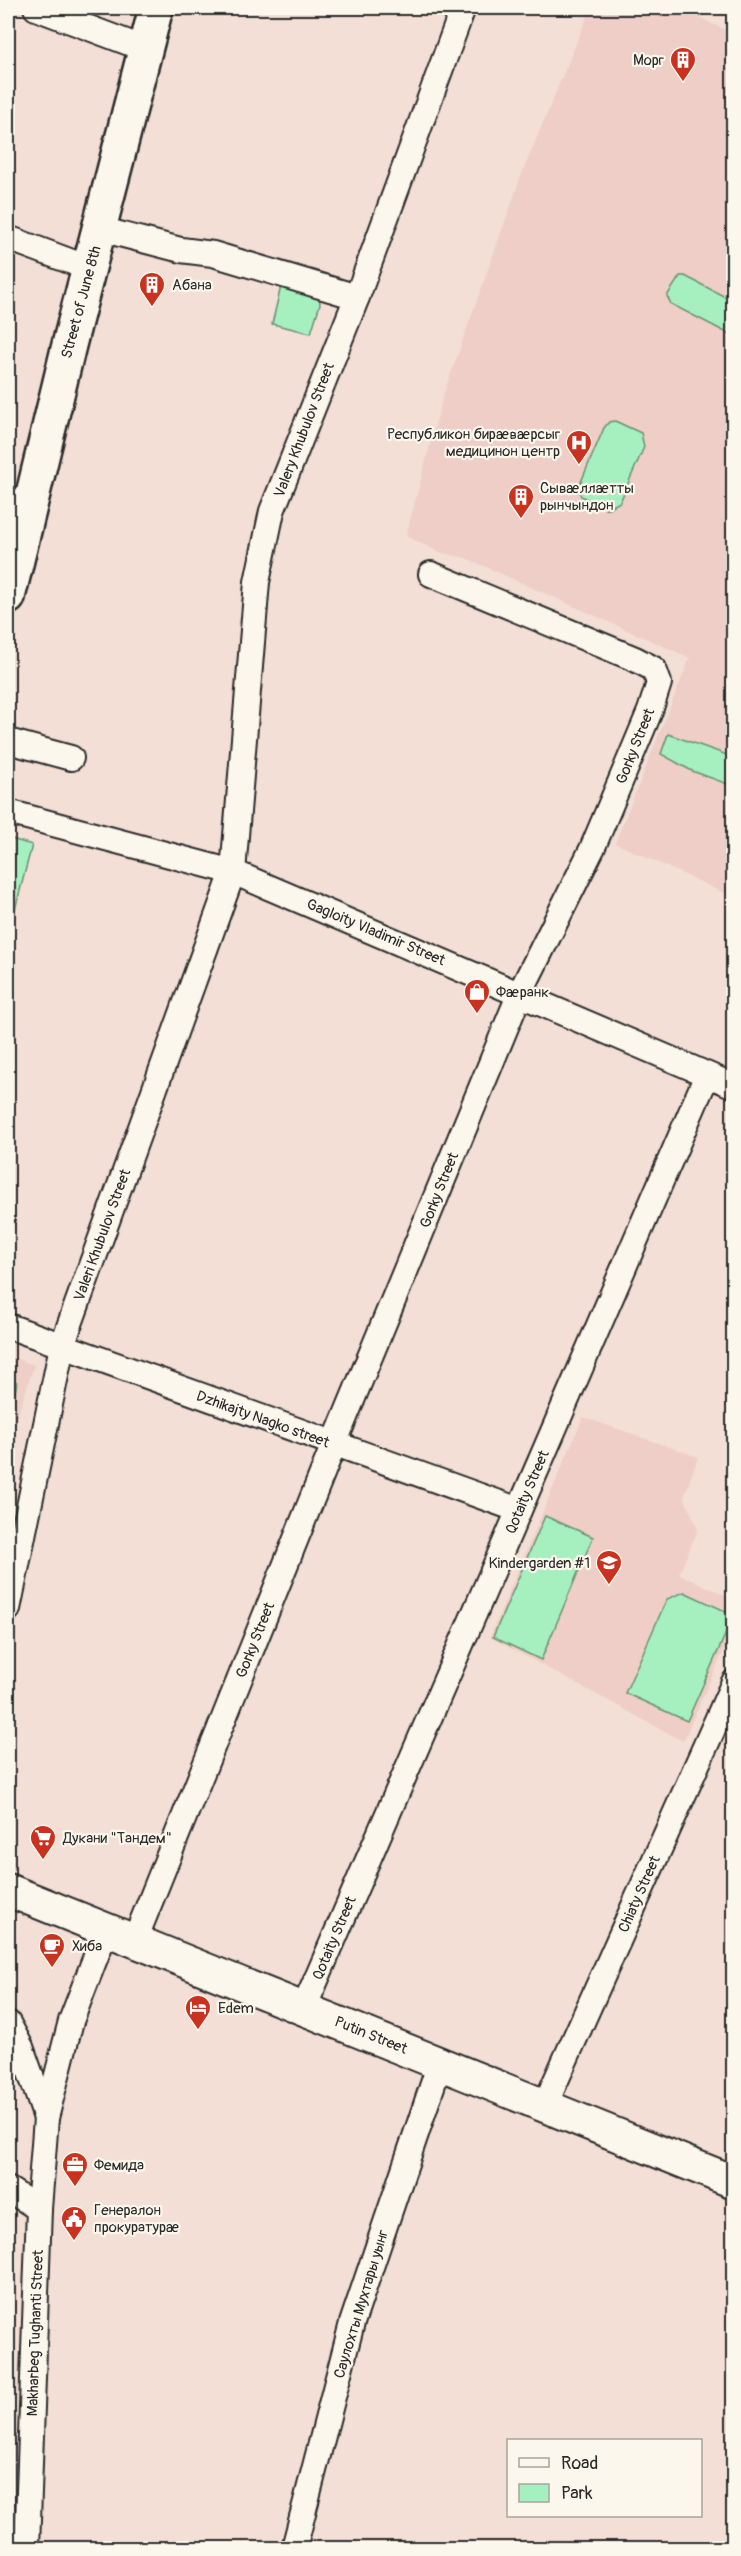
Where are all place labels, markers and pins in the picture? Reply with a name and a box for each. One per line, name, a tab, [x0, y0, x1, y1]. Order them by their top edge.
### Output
building icon: Морг	[668, 45, 698, 83]
place label: Морг	[633, 51, 664, 70]
building icon: Абана	[137, 270, 167, 308]
place label: Абана	[172, 276, 212, 295]
place label: Республикон бирæвæрсыг медицинон центр	[387, 425, 560, 461]
hospital icon: Республикон бирæвæрсыг медицинон центр	[564, 428, 594, 466]
place label: Сывæллæтты рынчындон	[540, 479, 634, 515]
building icon: Сывæллæтты рынчындон	[506, 482, 536, 520]
shop icon: Фæранк	[462, 977, 492, 1015]
place label: Фæранк	[496, 983, 549, 1002]
school or university icon: Kindergarden #1	[594, 1548, 624, 1586]
place label: Kindergarden #1	[489, 1554, 590, 1573]
supermarket icon: Дукани "Тандем"	[28, 1823, 58, 1861]
place label: Дукани "Тандем"	[62, 1829, 172, 1848]
cafe icon: Хиба	[37, 1931, 67, 1969]
place label: Хиба	[72, 1937, 102, 1956]
hotel icon: Edem	[183, 1993, 213, 2031]
place label: Edem	[218, 1999, 254, 2018]
office icon: Фемида	[60, 2150, 90, 2188]
place label: Фемида	[94, 2156, 144, 2175]
place label: Генералон прокуратурæ	[94, 2201, 180, 2237]
public building icon: Генералон прокуратурæ	[59, 2204, 89, 2242]

